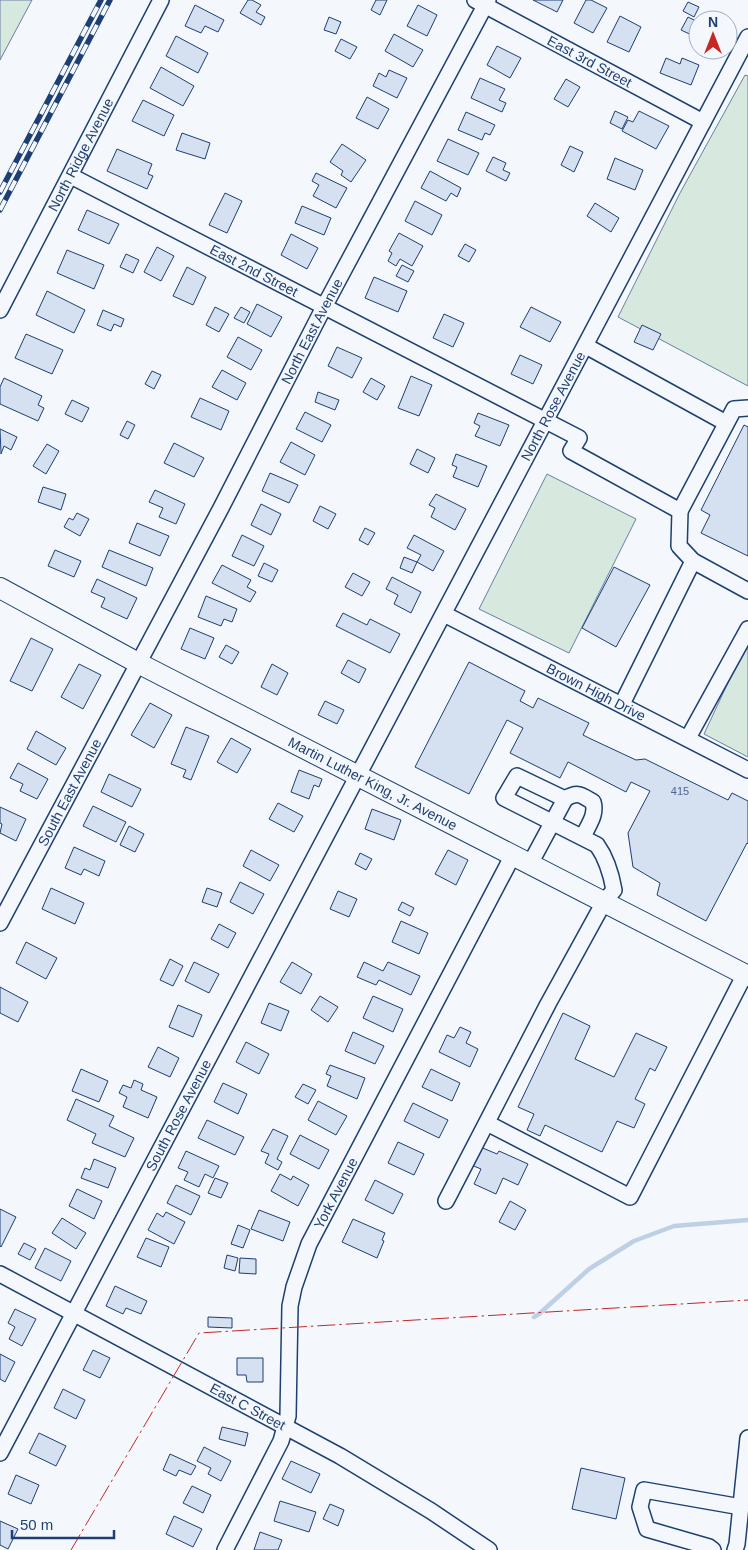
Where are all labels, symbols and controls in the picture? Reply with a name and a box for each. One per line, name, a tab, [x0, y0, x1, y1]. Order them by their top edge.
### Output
north arrow	[688, 10, 738, 60]
text: N	[708, 14, 718, 30]
street label: East 3rd Street	[545, 32, 635, 90]
street label: North Ridge Avenue	[45, 95, 117, 214]
street label: East 2nd Street	[207, 241, 301, 300]
street label: North East Avenue	[278, 275, 346, 387]
street label: North Rose Avenue	[518, 349, 589, 463]
street label: Brown High Drive	[544, 660, 648, 724]
street label: Martin Luther King, Jr. Avenue	[286, 734, 460, 834]
street label: South East Avenue	[35, 736, 105, 849]
house number: 415	[671, 785, 689, 797]
street label: South Rose Avenue	[142, 1057, 214, 1174]
street label: York Avenue	[311, 1155, 361, 1231]
street label: East C Street	[207, 1380, 288, 1433]
scale bar	[12, 1508, 115, 1540]
text: 50 m	[20, 1516, 53, 1533]

